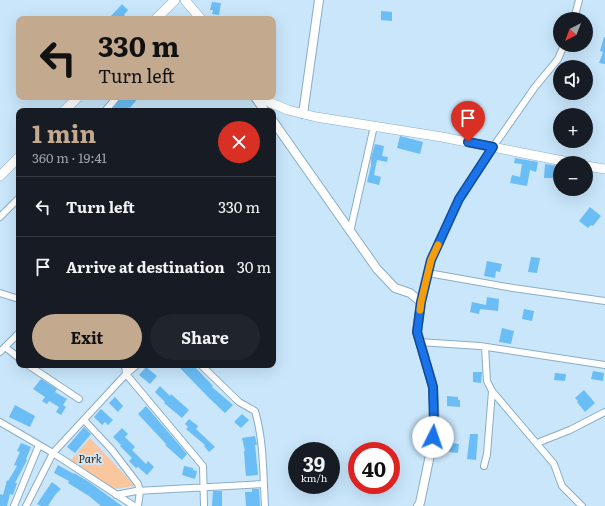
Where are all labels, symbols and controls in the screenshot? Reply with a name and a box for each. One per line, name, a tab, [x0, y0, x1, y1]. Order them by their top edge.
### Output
north arrow	[553, 12, 593, 52]
map controls	[553, 12, 593, 196]
text: 330 m	[98, 24, 179, 66]
icon: left	[32, 32, 84, 84]
button: sound	[553, 60, 593, 100]
text: Turn left	[98, 62, 175, 89]
pin	[451, 101, 485, 142]
icon: arrive	[457, 107, 479, 129]
button: +	[553, 108, 593, 148]
text: 1 min	[32, 115, 96, 150]
button: close	[218, 121, 260, 163]
text: 360 m · 19:41	[32, 148, 107, 167]
button: −	[553, 156, 593, 196]
text: Turn left	[66, 195, 135, 218]
text: 330 m	[218, 195, 260, 218]
icon: left	[32, 196, 54, 218]
text: Arrive at destination	[66, 255, 225, 278]
text: 30 m	[237, 255, 271, 278]
icon: arrive	[32, 256, 54, 278]
button: Exit	[32, 314, 142, 360]
button: Share	[150, 314, 260, 360]
position arrow	[412, 416, 454, 458]
speed limit sign: 40	[348, 442, 400, 494]
text: 39	[303, 448, 325, 478]
park label: Park	[78, 450, 102, 466]
text: km/h	[301, 470, 327, 485]

